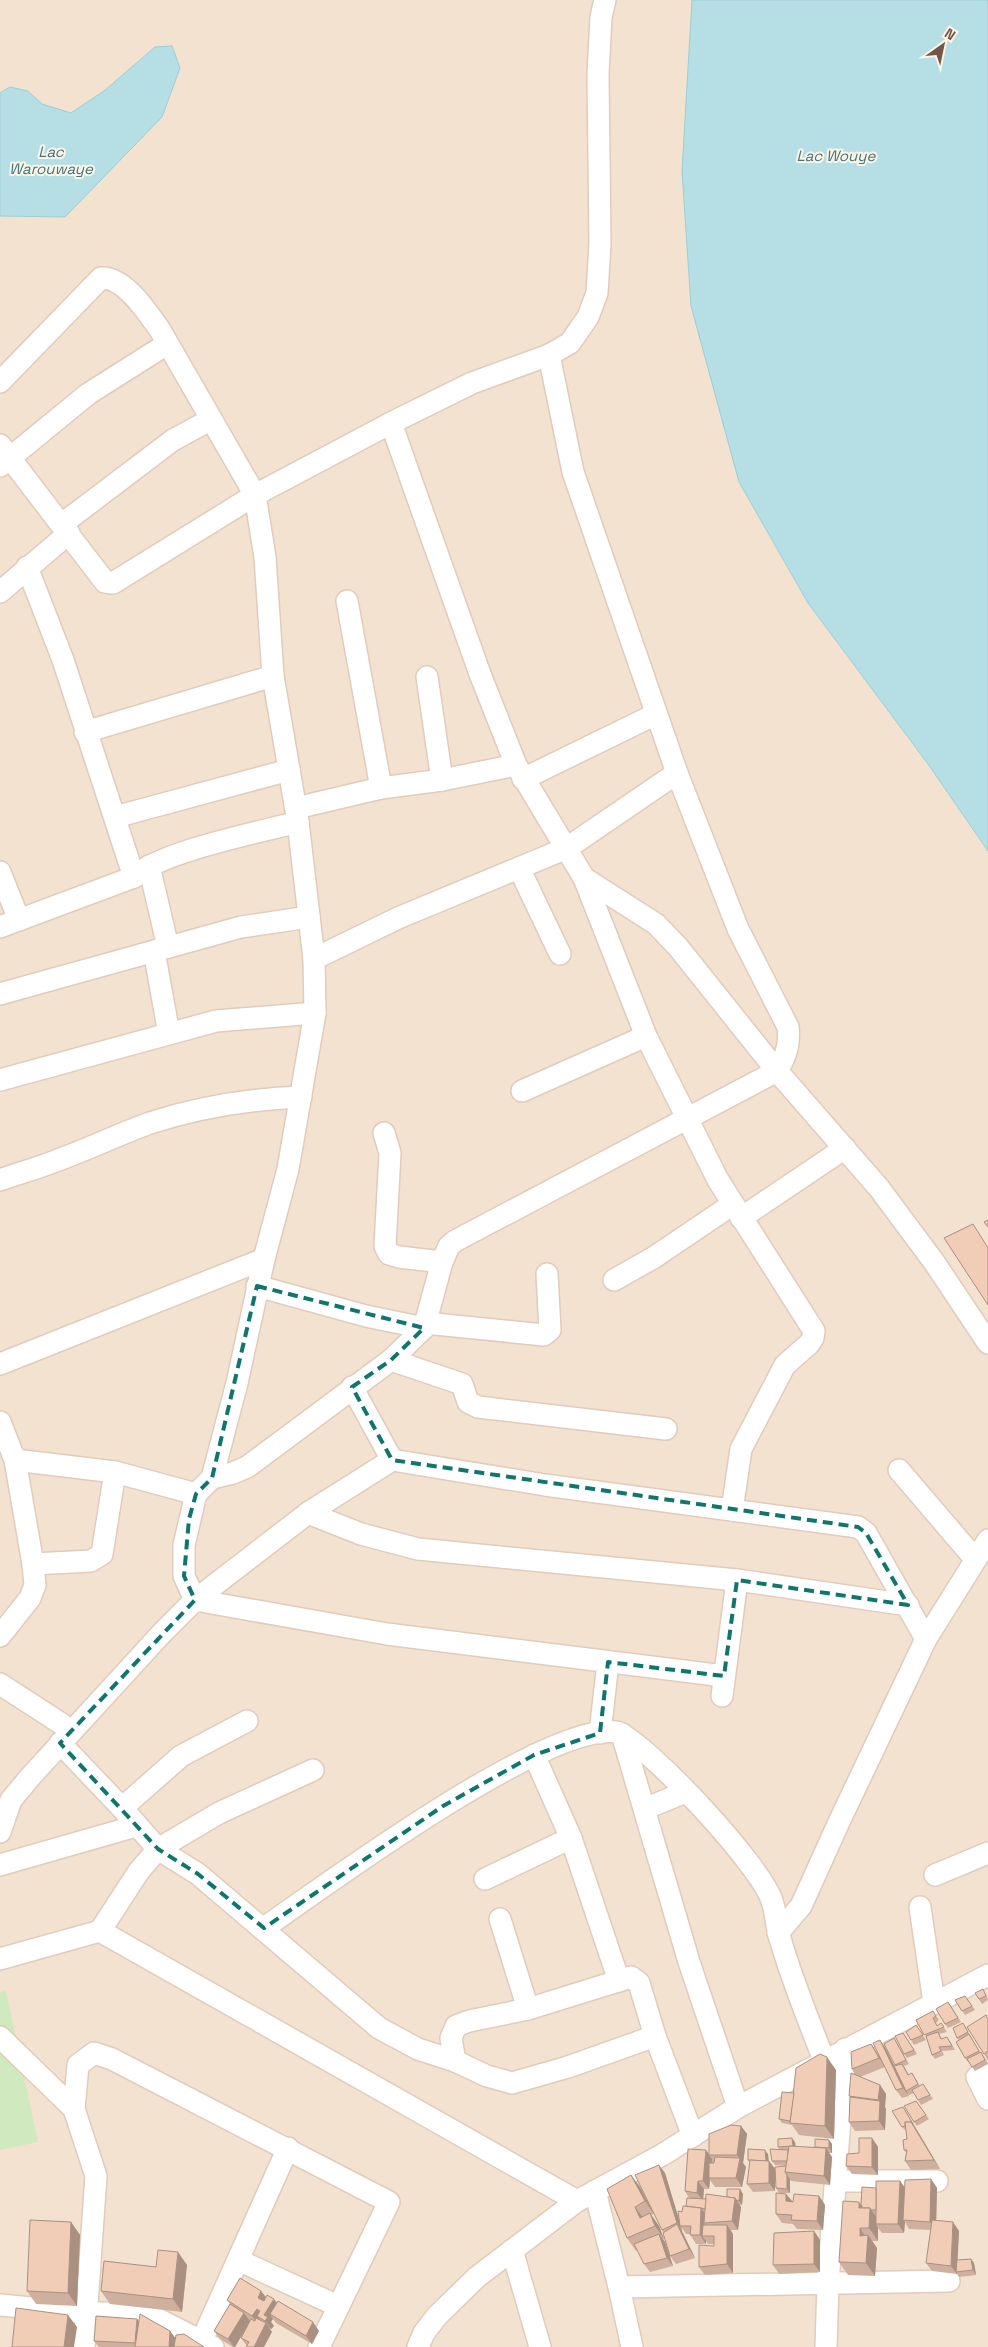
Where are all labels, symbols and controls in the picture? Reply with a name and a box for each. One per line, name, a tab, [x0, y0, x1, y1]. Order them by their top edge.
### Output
north arrow	[918, 20, 968, 70]
text: N	[941, 24, 959, 44]
water label: Lac Warouwaye	[9, 142, 94, 178]
water label: Lac Wouye	[797, 146, 876, 165]

